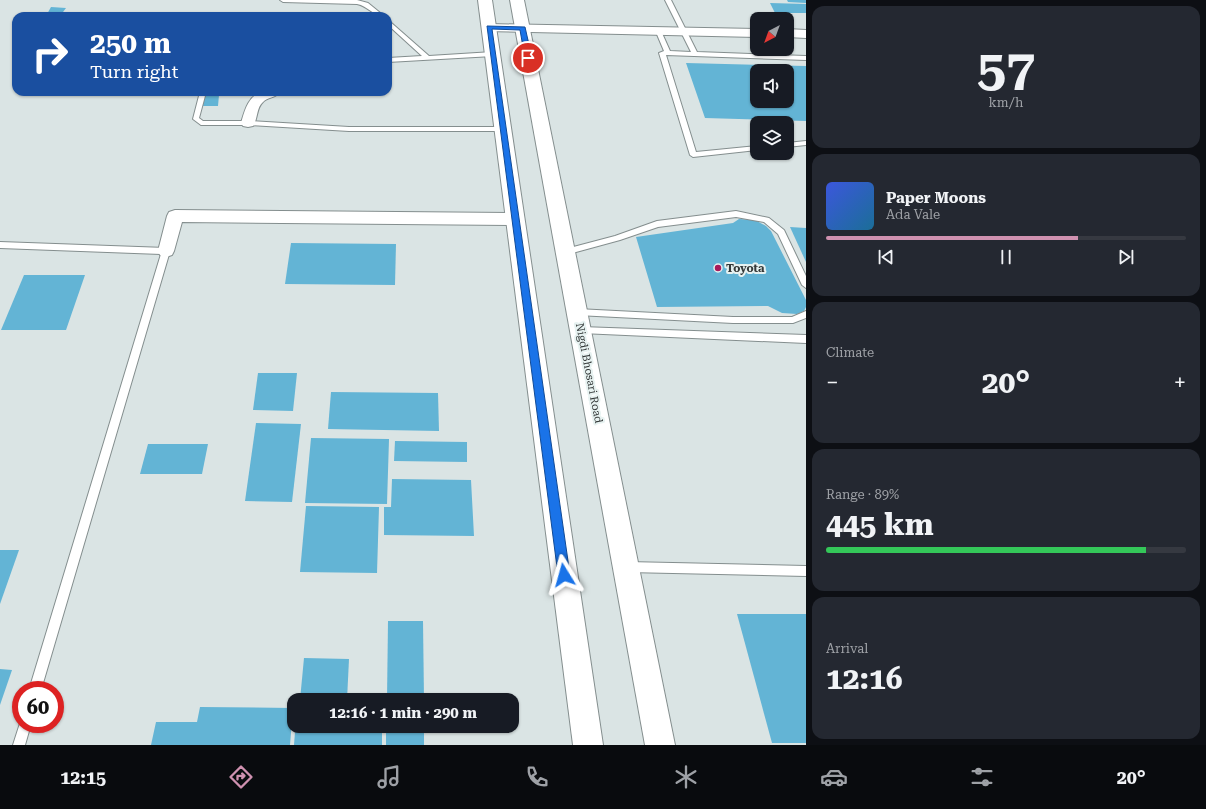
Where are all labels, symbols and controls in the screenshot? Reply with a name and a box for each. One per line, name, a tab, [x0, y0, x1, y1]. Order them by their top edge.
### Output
north arrow	[750, 12, 794, 56]
map controls	[750, 12, 794, 160]
text: 250 m	[90, 27, 171, 60]
icon: right	[24, 28, 76, 80]
text: 57	[977, 38, 1035, 99]
pin	[511, 41, 545, 75]
icon: arrive	[517, 47, 539, 69]
text: Turn right	[90, 61, 178, 82]
button: sound	[750, 64, 794, 108]
text: km/h	[989, 95, 1023, 110]
button: layers	[750, 116, 794, 160]
text: Paper Moons	[886, 189, 986, 207]
text: Ada Vale	[886, 207, 940, 222]
icon: previous	[875, 246, 897, 268]
icon: pause	[995, 246, 1017, 268]
icon: next	[1115, 246, 1137, 268]
place label: Toyota	[726, 262, 765, 275]
marker: Toyota	[713, 263, 723, 273]
street label: Nigdi Bhosari Road	[573, 322, 605, 424]
text: Climate	[826, 345, 874, 360]
text: 20°	[982, 365, 1030, 400]
text: −	[826, 370, 838, 395]
text: +	[1174, 370, 1186, 395]
text: Range · 89%	[826, 487, 899, 502]
text: 445 km	[826, 507, 934, 542]
position arrow	[543, 554, 585, 596]
text: Arrival	[826, 641, 868, 656]
text: 12:16	[826, 661, 903, 696]
speed limit sign: 60	[12, 681, 64, 733]
text: 12:16 · 1 min · 290 m	[329, 704, 477, 722]
icon: directions	[227, 763, 255, 791]
icon: music	[375, 763, 403, 791]
icon: phone	[523, 763, 551, 791]
icon: climate	[672, 763, 700, 791]
icon: car	[820, 763, 848, 791]
icon: filters	[968, 763, 996, 791]
text: 12:15	[60, 767, 106, 788]
text: 20°	[1117, 767, 1146, 788]

